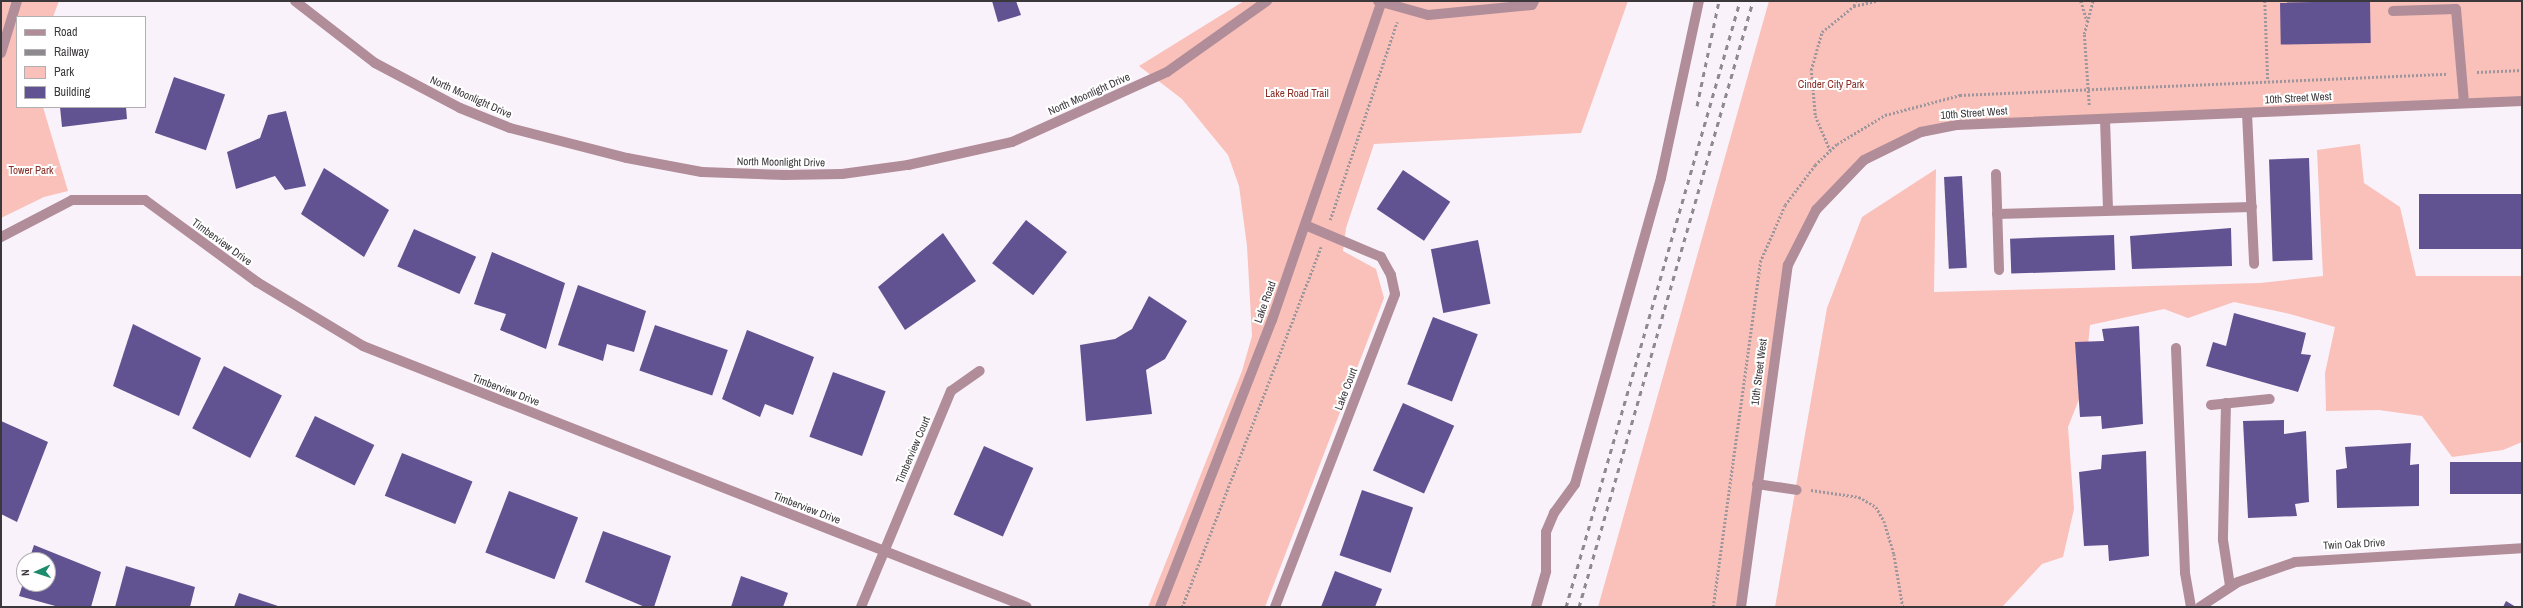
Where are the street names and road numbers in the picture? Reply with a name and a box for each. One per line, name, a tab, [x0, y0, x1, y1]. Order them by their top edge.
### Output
street label: North Moonlight Drive	[1046, 70, 1132, 118]
street label: North Moonlight Drive	[428, 73, 514, 121]
street label: 10th Street West	[2264, 90, 2332, 106]
street label: 10th Street West	[1940, 104, 2008, 122]
street label: North Moonlight Drive	[737, 155, 825, 169]
street label: Timberview Drive	[189, 216, 255, 268]
street label: Lake Road	[1251, 279, 1279, 325]
street label: 10th Street West	[1748, 338, 1770, 406]
street label: Lake Court	[1332, 366, 1360, 412]
street label: Timberview Drive	[471, 371, 541, 409]
street label: Timberview Court	[893, 415, 933, 485]
street label: Timberview Drive	[772, 489, 842, 527]
street label: Twin Oak Drive	[2323, 536, 2385, 552]

